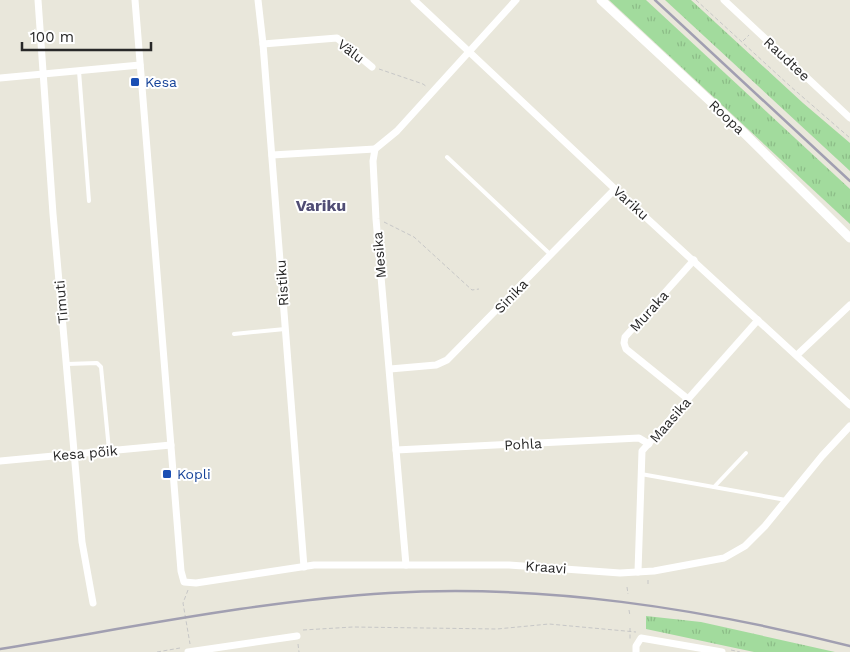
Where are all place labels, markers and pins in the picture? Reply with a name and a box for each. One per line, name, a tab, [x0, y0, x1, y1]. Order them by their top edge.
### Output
place label: Kesa	[145, 74, 177, 90]
marker: Kesa	[129, 76, 141, 88]
place label: Kopli	[177, 466, 211, 482]
marker: Kopli	[161, 468, 173, 480]

